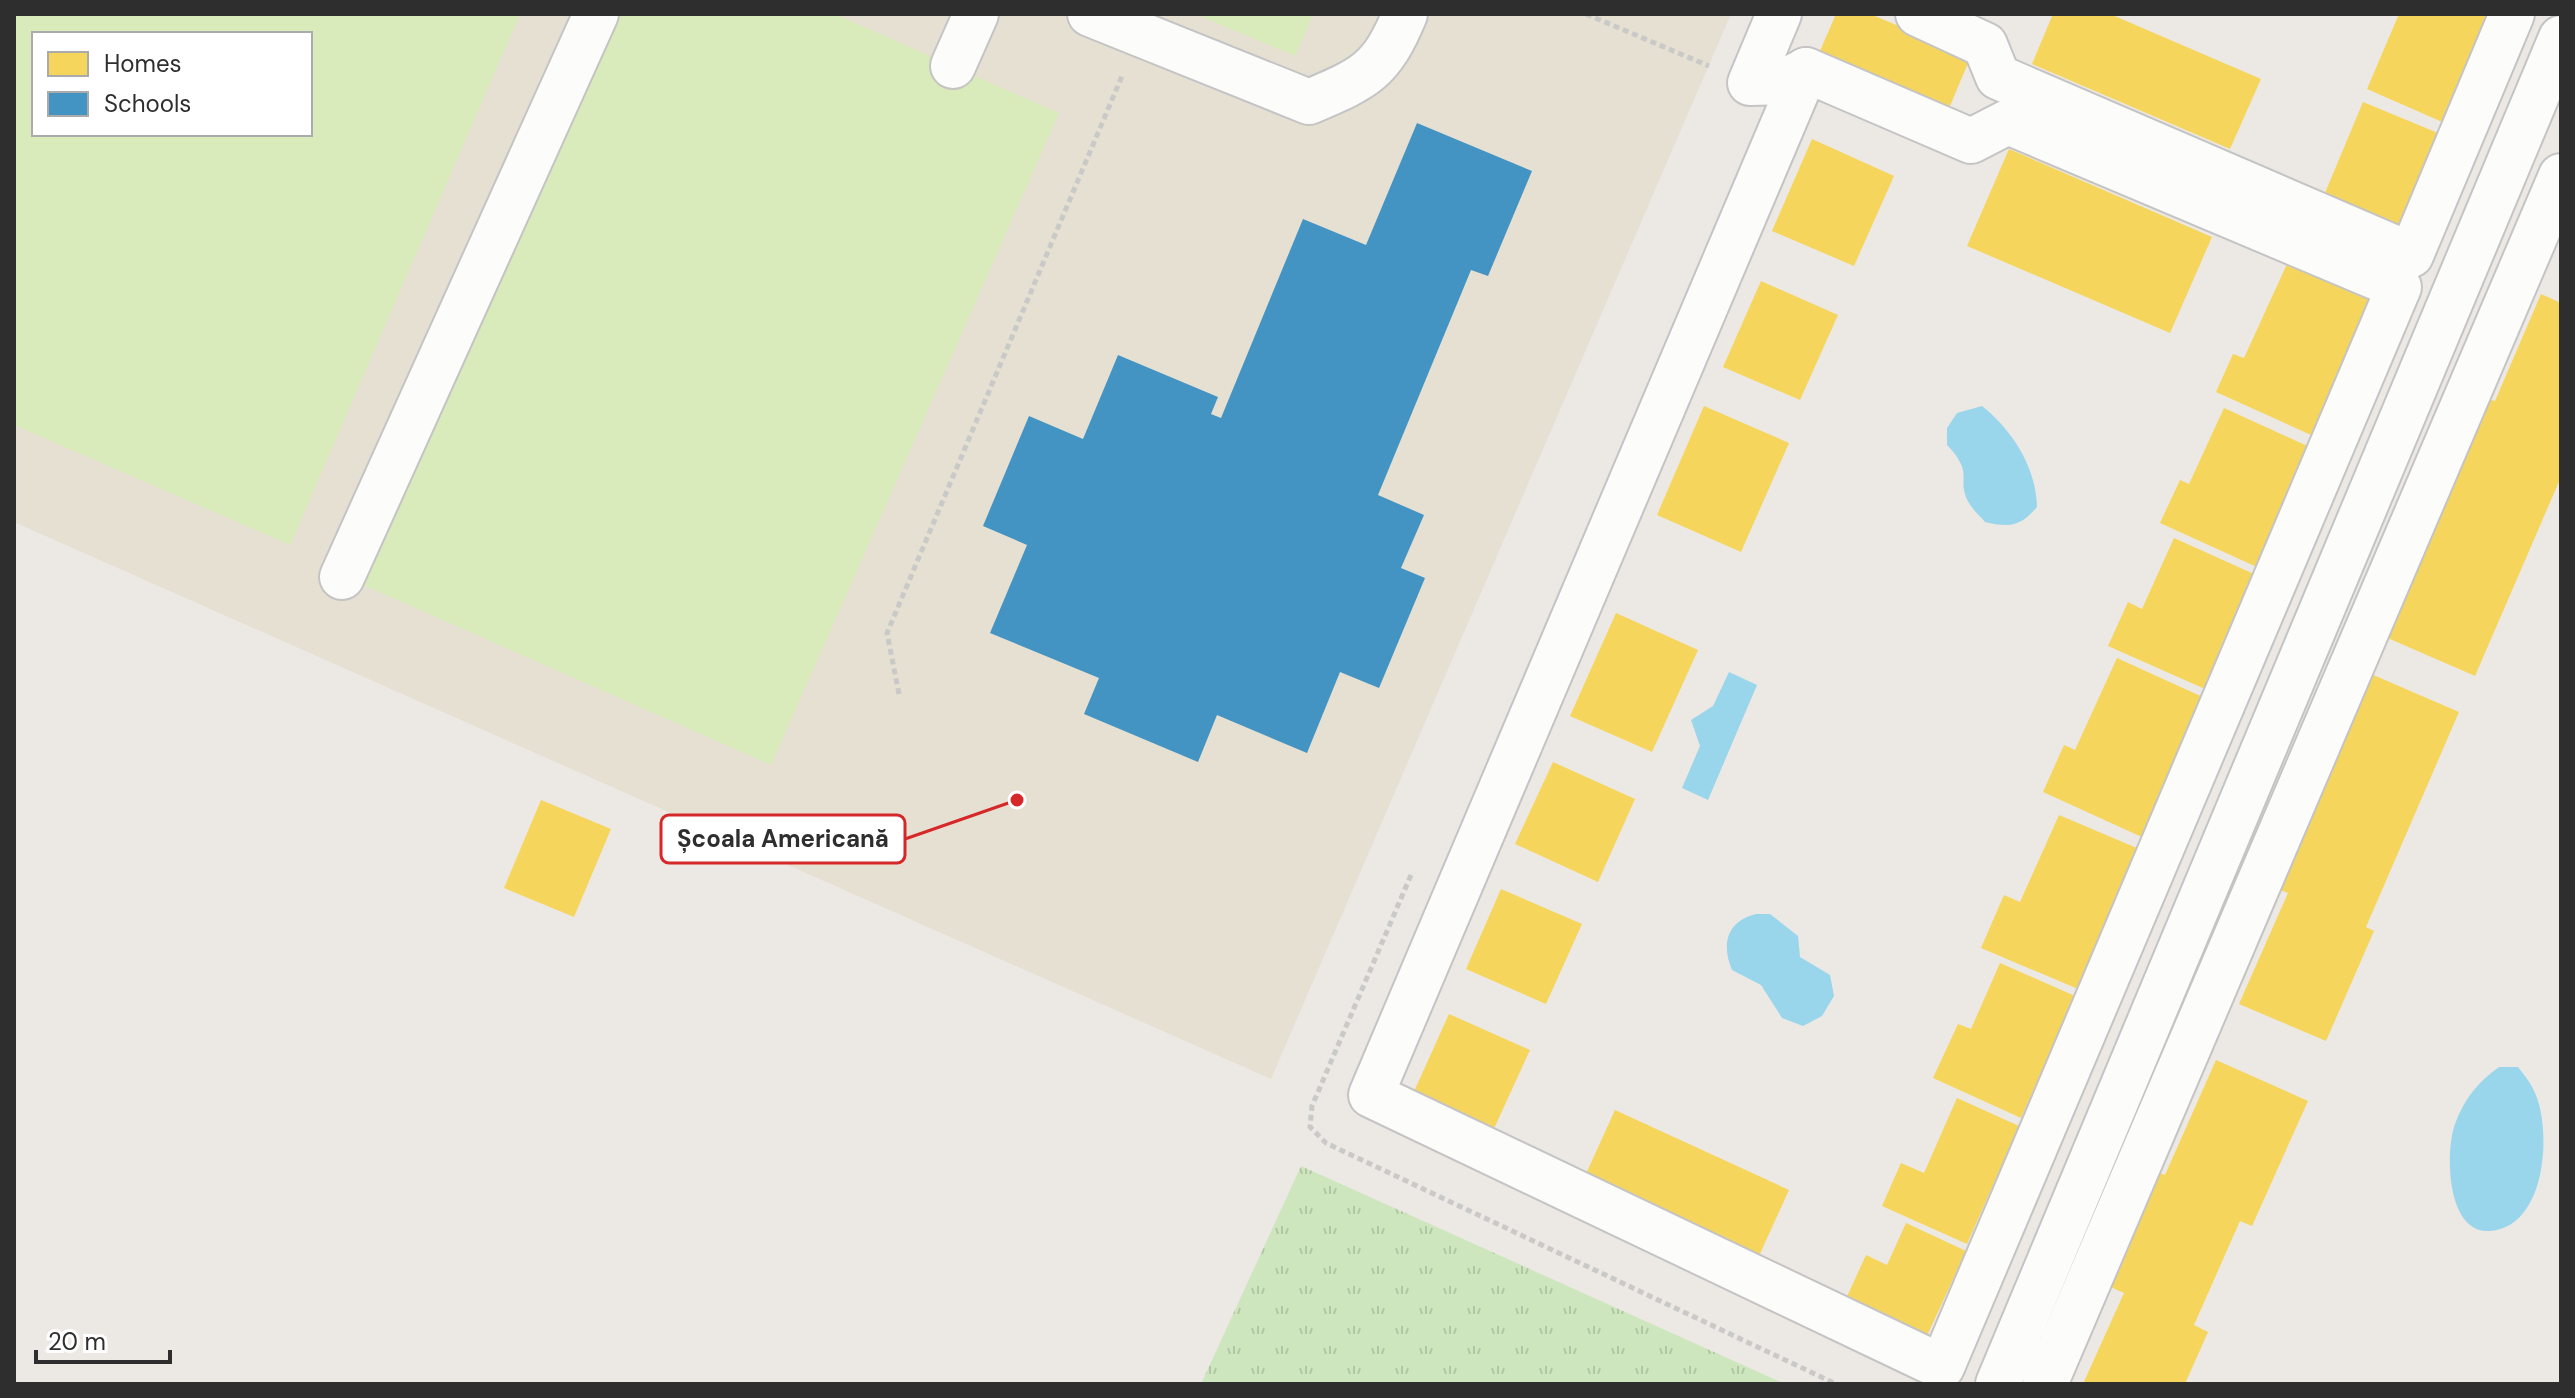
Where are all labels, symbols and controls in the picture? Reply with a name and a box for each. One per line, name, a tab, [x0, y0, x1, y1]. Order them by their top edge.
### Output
legend	[32, 32, 312, 136]
text: Homes	[104, 48, 182, 79]
text: Schools	[104, 88, 191, 119]
callout: Școala Americană	[661, 815, 905, 863]
text: Școala Americană	[677, 823, 889, 854]
scale bar	[36, 1314, 170, 1364]
text: 20 m	[48, 1326, 106, 1357]

